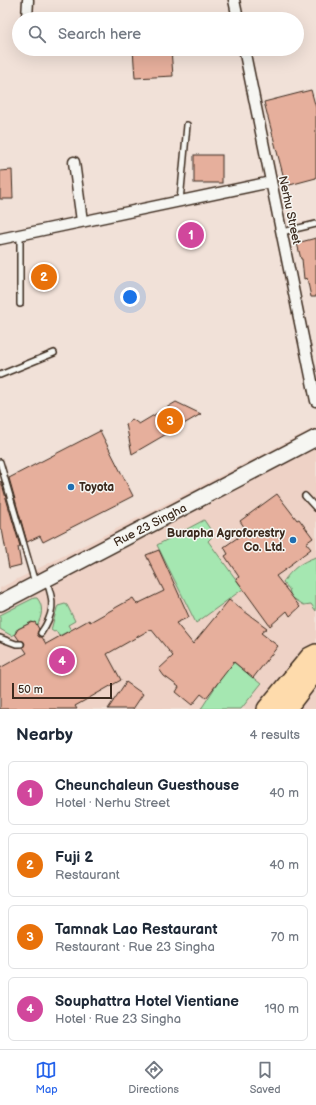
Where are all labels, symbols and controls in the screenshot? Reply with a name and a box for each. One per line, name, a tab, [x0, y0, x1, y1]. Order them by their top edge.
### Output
search box	[12, 12, 304, 56]
icon: search	[26, 23, 48, 45]
text: Search here	[58, 25, 141, 44]
street label: Nerhu Street	[275, 174, 304, 246]
pin: 1	[178, 220, 204, 250]
pin: 2	[31, 262, 57, 292]
your location	[120, 287, 140, 307]
pin: 3	[157, 406, 183, 436]
place label: Toyota	[79, 480, 114, 495]
marker: Toyota	[66, 482, 76, 492]
street label: Rue 23 Singha	[111, 501, 189, 550]
place label: Burapha Agroforestry Co. Ltd.	[167, 526, 285, 555]
marker: Burapha Agroforestry Co. Ltd.	[288, 535, 298, 545]
pin: 4	[49, 646, 75, 676]
scale bar	[12, 681, 112, 700]
text: 50 m	[18, 683, 43, 696]
text: Nearby	[16, 725, 73, 745]
text: 4 results	[250, 727, 300, 743]
text: Cheunchaleun Guesthouse	[55, 776, 239, 795]
text: 1	[27, 785, 33, 801]
text: 40 m	[269, 785, 299, 801]
text: Hotel · Nerhu Street	[55, 795, 170, 811]
text: Fuji 2	[55, 848, 93, 867]
text: 2	[26, 857, 34, 873]
text: 40 m	[269, 857, 299, 873]
text: Restaurant	[55, 867, 120, 883]
text: Tamnak Lao Restaurant	[55, 920, 218, 939]
text: 3	[26, 929, 34, 945]
text: 70 m	[271, 929, 299, 945]
text: Restaurant · Rue 23 Singha	[55, 939, 215, 955]
text: Souphattra Hotel Vientiane	[55, 992, 239, 1011]
text: 4	[26, 1001, 34, 1017]
text: 190 m	[265, 1001, 299, 1017]
text: Hotel · Rue 23 Singha	[55, 1011, 181, 1027]
tab: Map	[35, 1059, 58, 1096]
tab: Directions	[128, 1059, 179, 1096]
tab: Saved	[250, 1059, 281, 1096]

